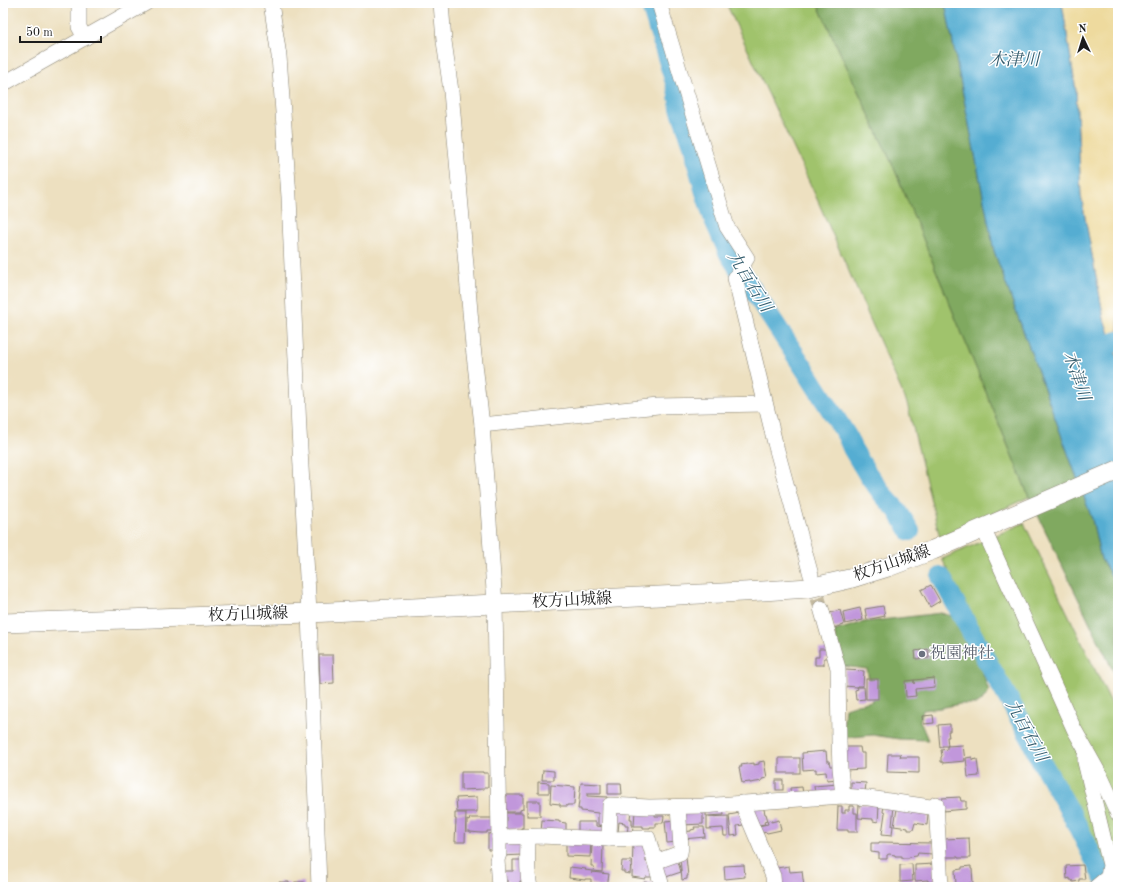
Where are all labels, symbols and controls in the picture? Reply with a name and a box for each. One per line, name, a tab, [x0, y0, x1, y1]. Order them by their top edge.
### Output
scale bar	[20, 18, 101, 44]
north arrow	[1063, 18, 1103, 58]
text: N	[1078, 24, 1088, 35]
text: 50 m	[26, 26, 53, 39]
water label: 木津川	[989, 50, 1041, 69]
water label: 九百石川	[724, 248, 777, 317]
water label: 木津川	[1060, 348, 1095, 405]
street label: 枚方山城線	[851, 542, 932, 585]
street label: 枚方山城線	[532, 589, 612, 611]
street label: 枚方山城線	[208, 604, 288, 624]
place label: 祝園神社	[930, 644, 994, 662]
marker: 祝園神社	[917, 649, 927, 659]
water label: 九百石川	[1002, 696, 1053, 767]

